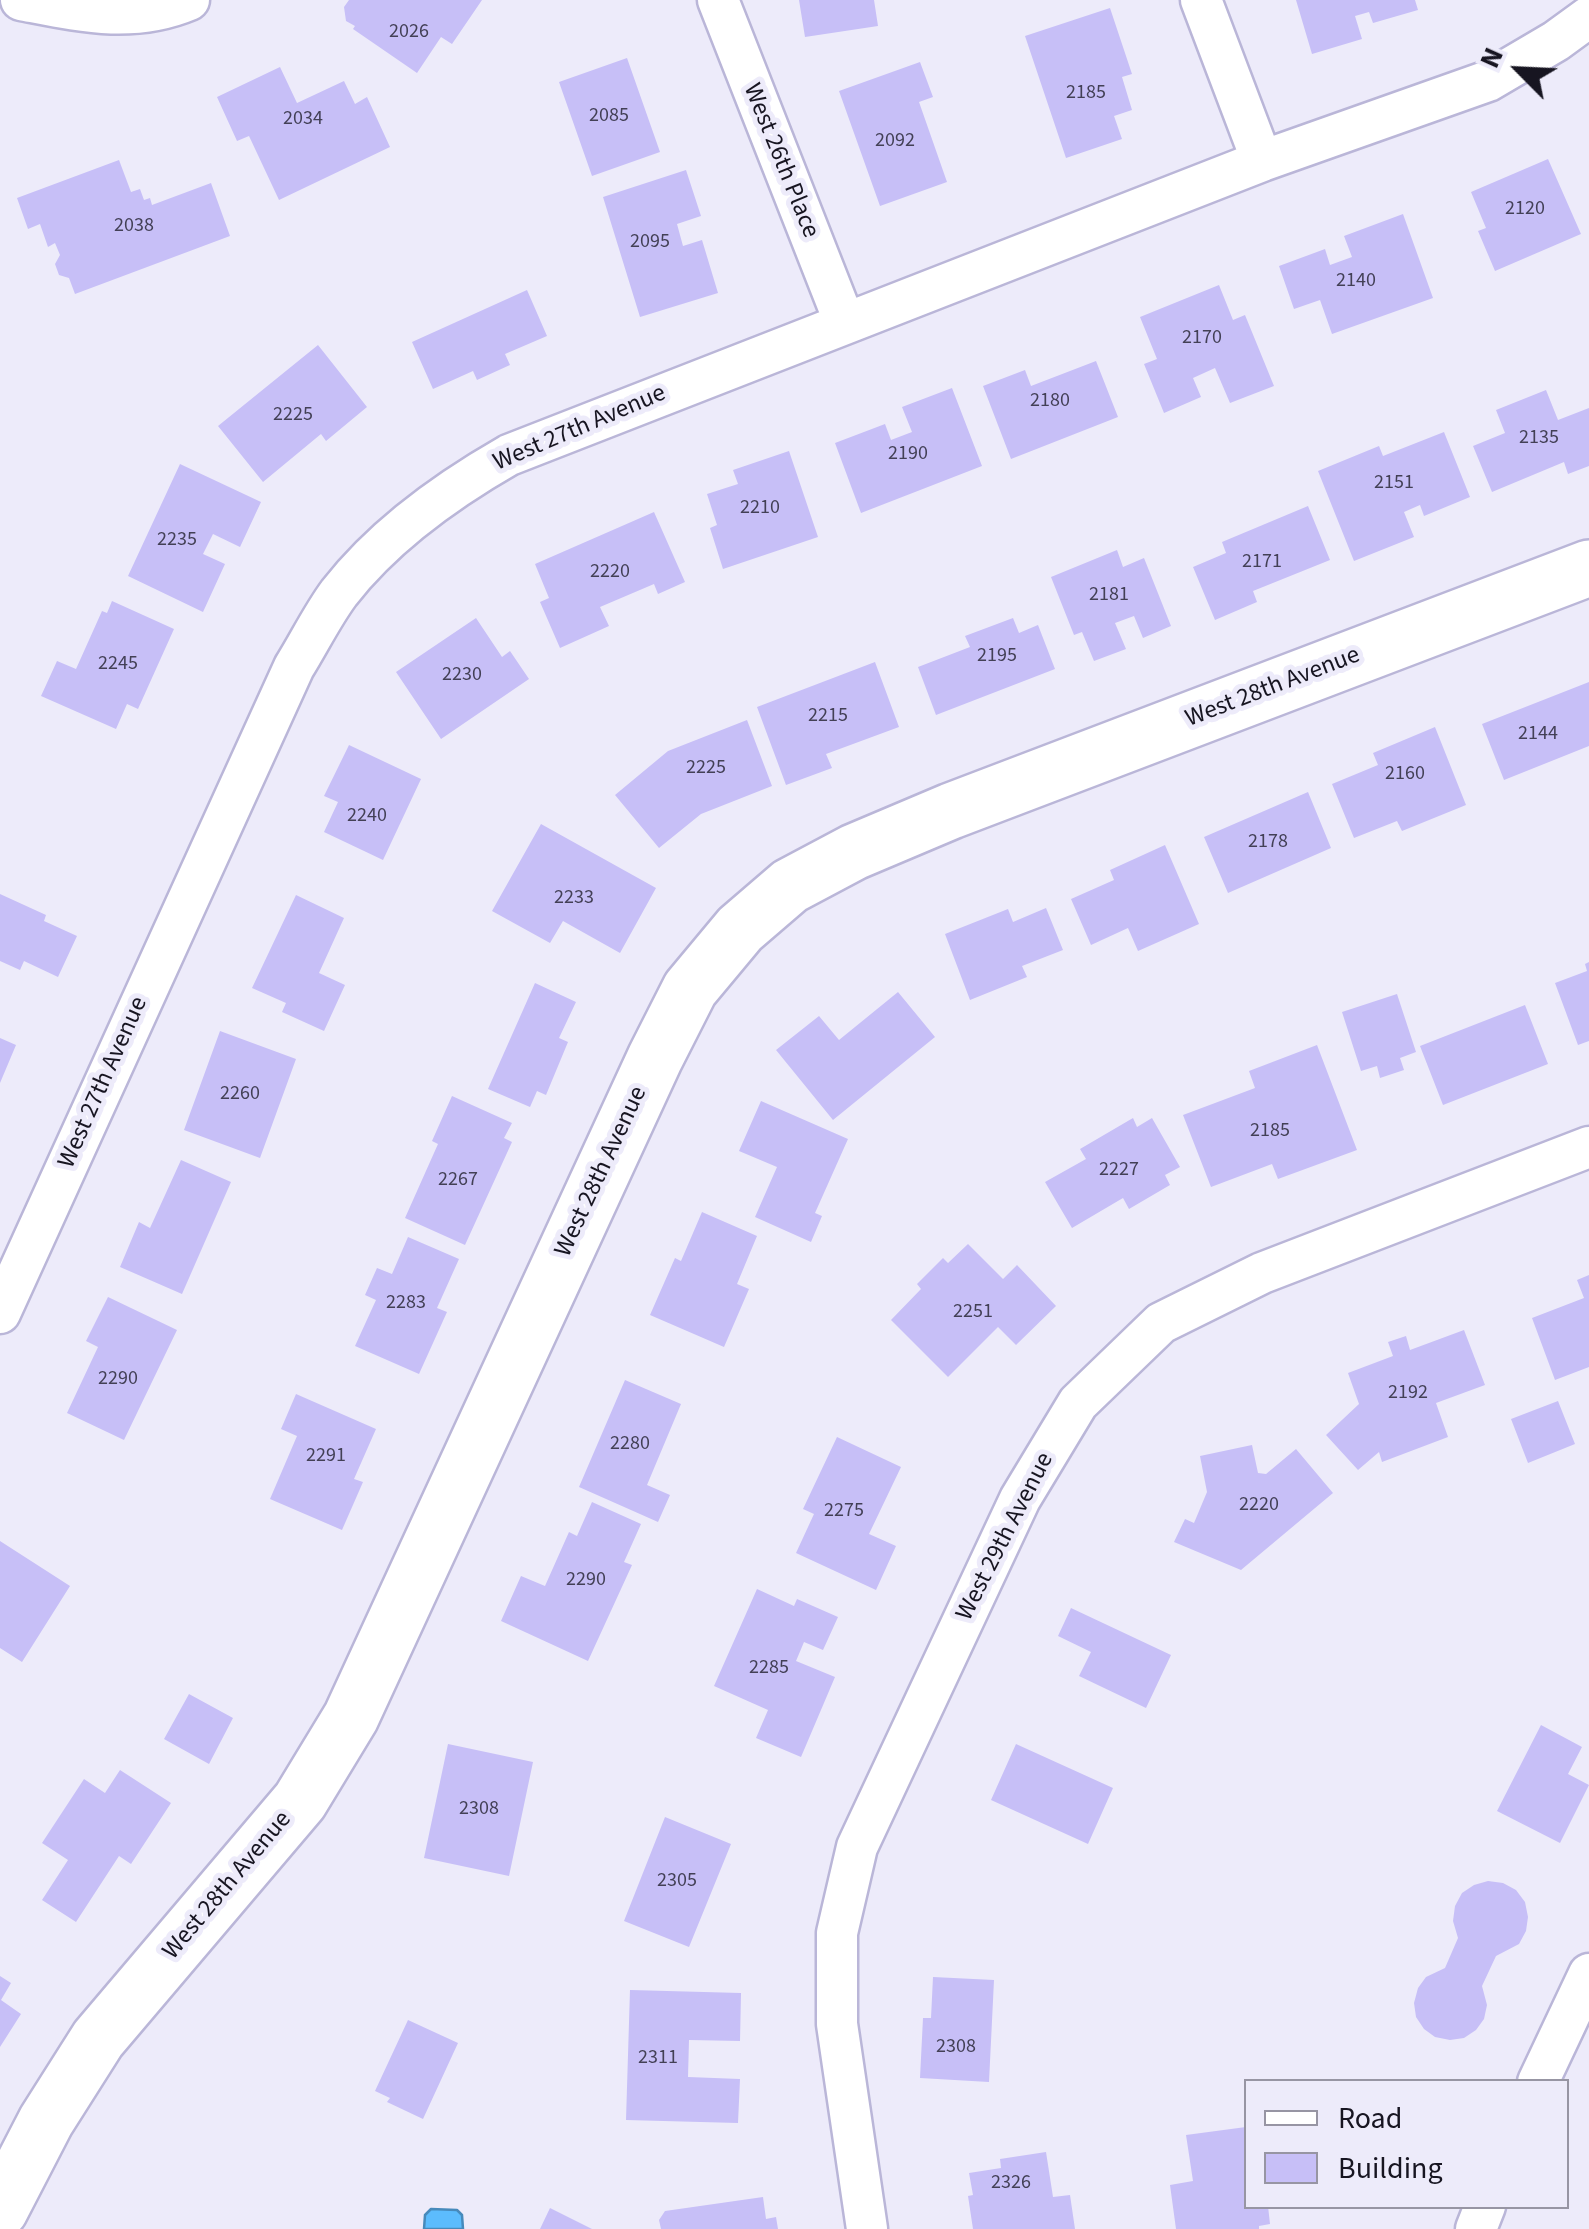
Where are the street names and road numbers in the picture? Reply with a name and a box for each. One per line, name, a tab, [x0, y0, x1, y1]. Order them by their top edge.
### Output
street label: West 26th Place	[735, 79, 825, 243]
street label: West 27th Avenue	[489, 379, 671, 479]
street label: West 28th Avenue	[1182, 641, 1364, 735]
street label: West 27th Avenue	[53, 993, 155, 1173]
street label: West 28th Avenue	[549, 1082, 655, 1262]
street label: West 29th Avenue	[951, 1448, 1061, 1626]
street label: West 28th Avenue	[157, 1806, 299, 1966]

